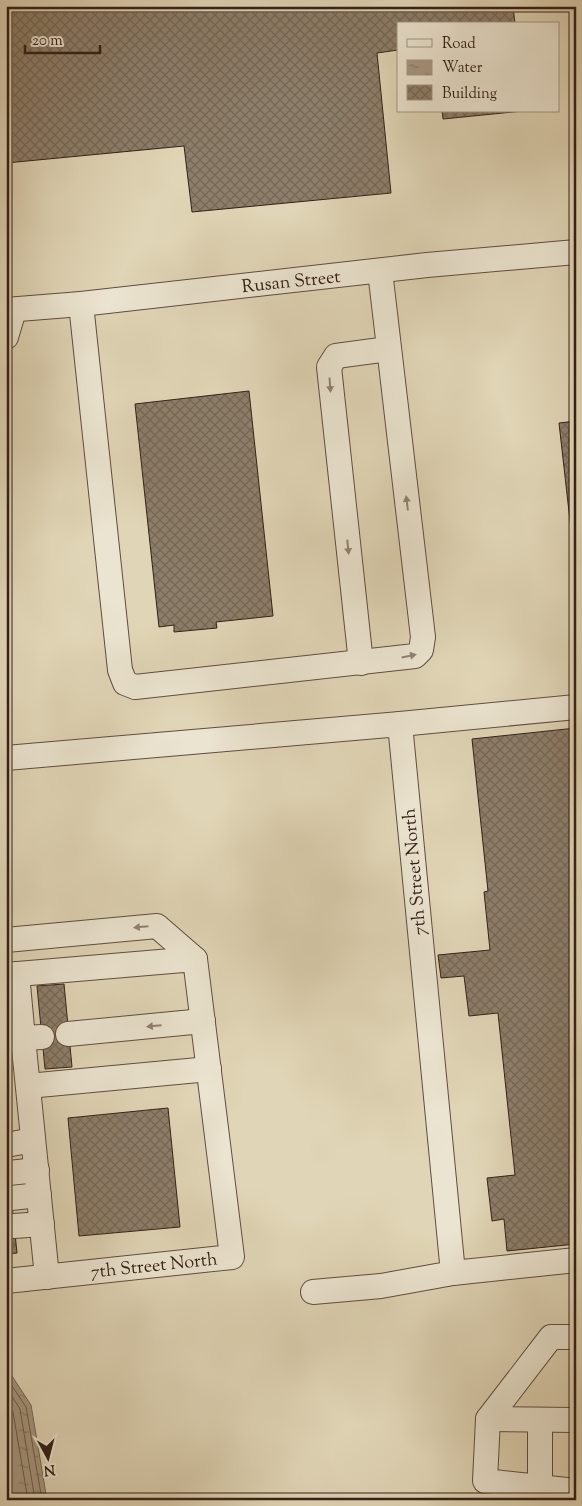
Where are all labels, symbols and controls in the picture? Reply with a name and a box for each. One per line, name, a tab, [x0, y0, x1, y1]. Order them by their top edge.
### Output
scale bar	[25, 22, 100, 54]
legend	[397, 22, 560, 112]
text: 20 m	[32, 31, 63, 52]
text: Road	[442, 34, 476, 55]
text: Water	[442, 58, 483, 79]
text: Building	[442, 84, 497, 105]
street label: Rusan Street	[241, 265, 342, 301]
one-way arrow	[326, 377, 334, 393]
one-way arrow	[403, 495, 411, 511]
one-way arrow	[344, 539, 352, 555]
one-way arrow	[401, 652, 416, 660]
street label: 7th Street North	[397, 807, 434, 936]
one-way arrow	[133, 923, 149, 931]
one-way arrow	[146, 1022, 162, 1030]
street label: 7th Street North	[90, 1247, 219, 1287]
north arrow	[22, 1434, 72, 1484]
text: N	[43, 1458, 56, 1480]

